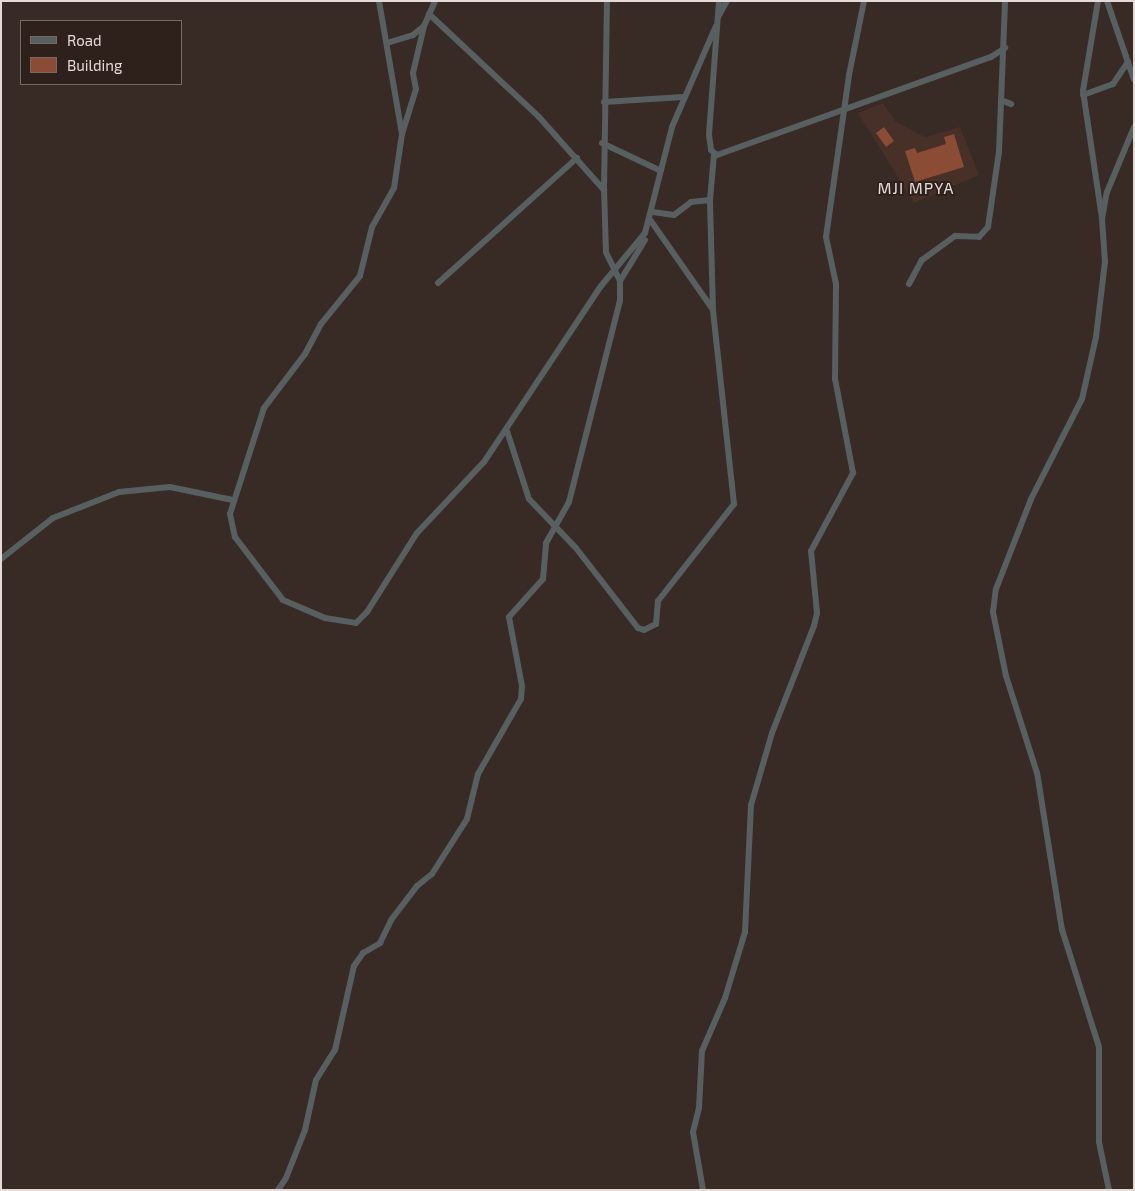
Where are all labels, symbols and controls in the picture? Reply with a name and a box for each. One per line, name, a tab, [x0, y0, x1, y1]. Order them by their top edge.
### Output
legend	[20, 20, 182, 85]
text: Road	[67, 31, 102, 49]
text: Building	[67, 56, 122, 74]
district label: MJI MPYA	[877, 178, 955, 198]

